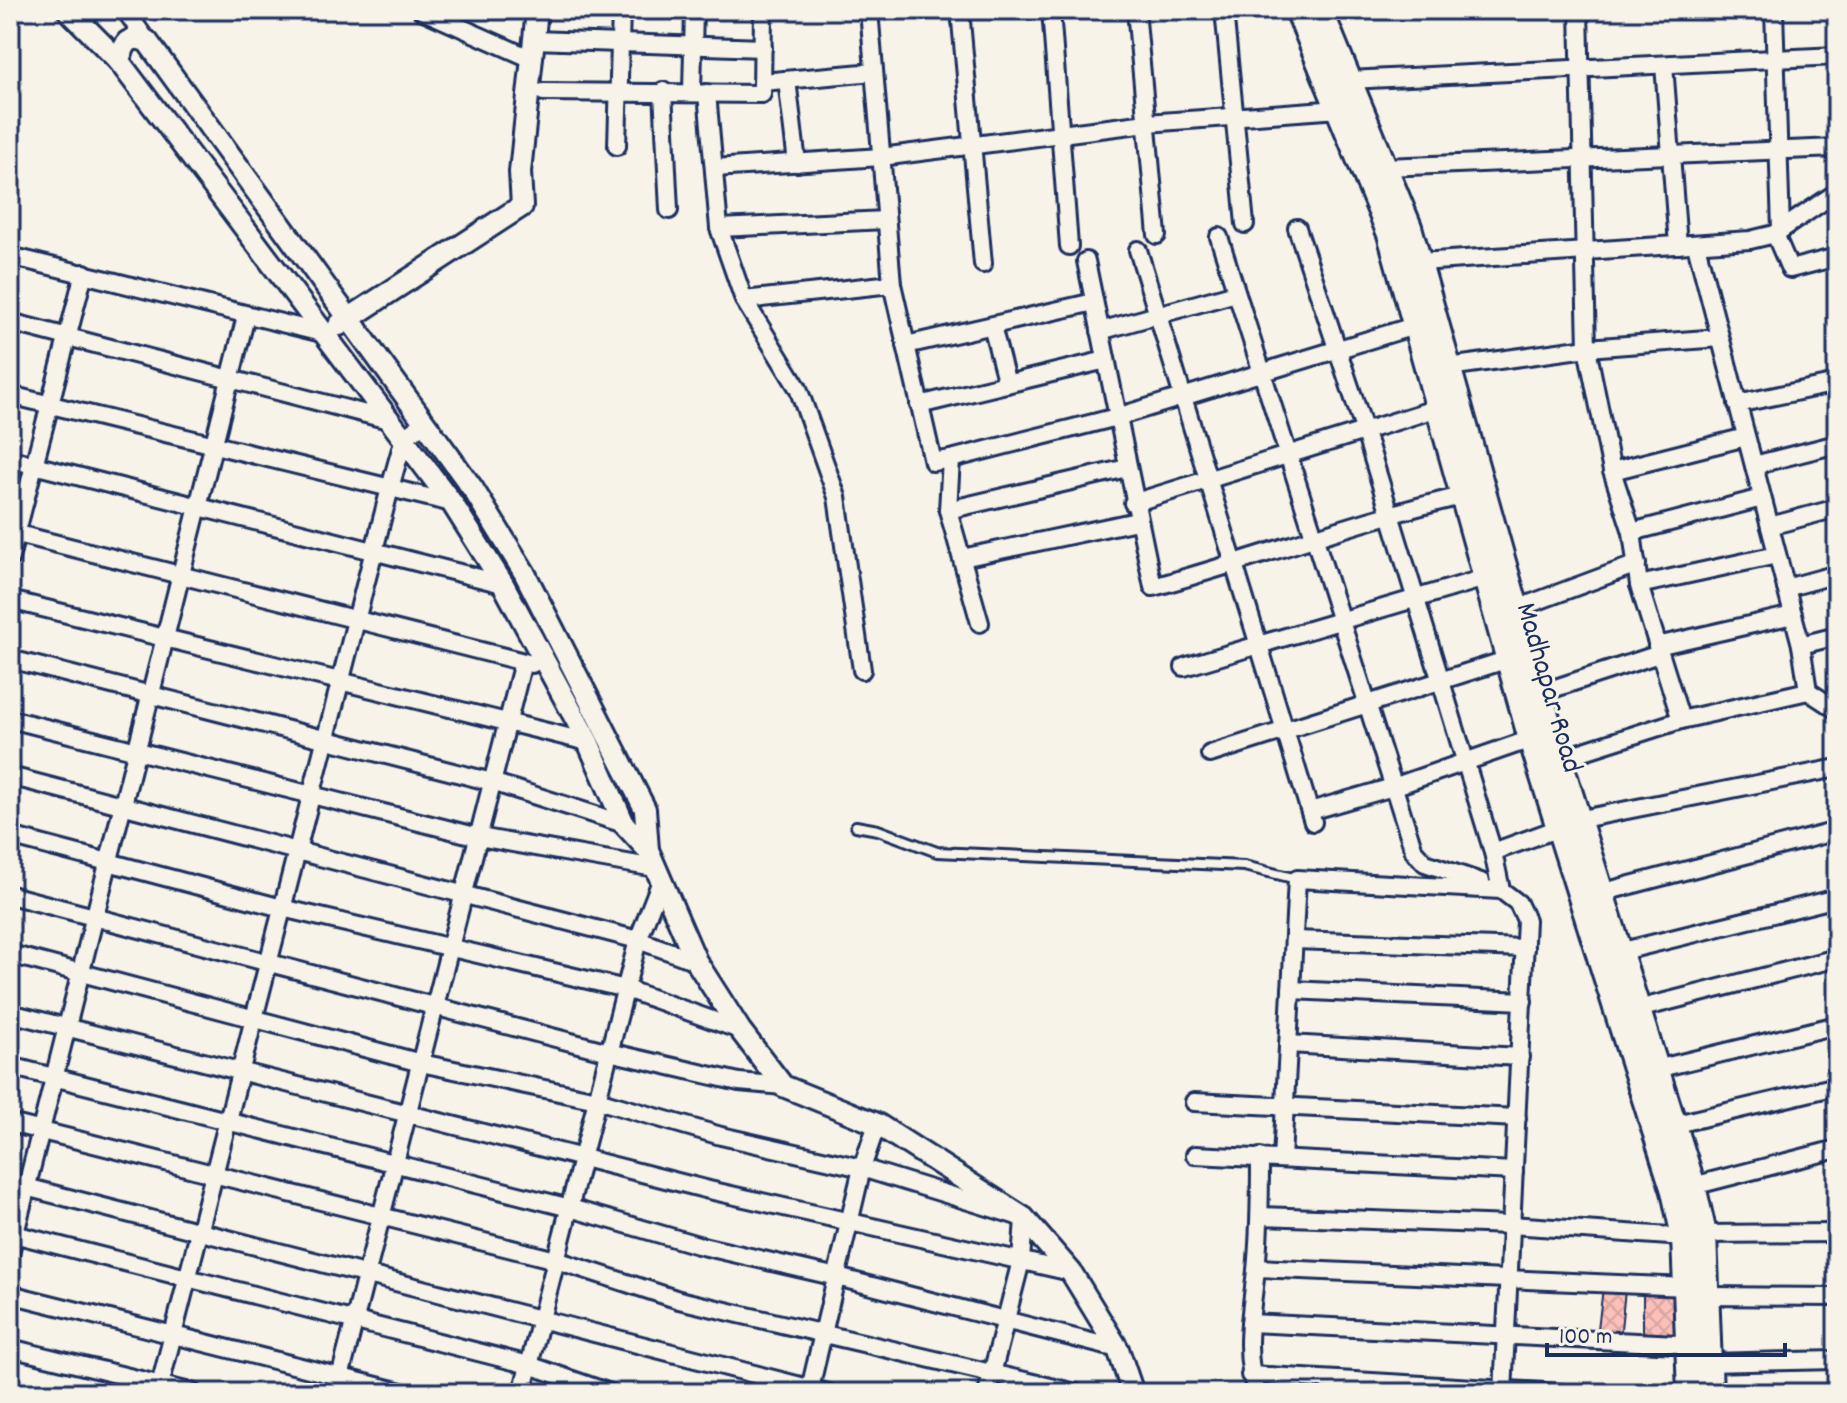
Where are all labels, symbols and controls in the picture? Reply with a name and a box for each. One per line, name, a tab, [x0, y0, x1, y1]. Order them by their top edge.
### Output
street label: Madhapar Road	[1502, 598, 1592, 779]
scale bar	[1547, 1307, 1785, 1357]
text: 100 m	[1559, 1321, 1612, 1355]

